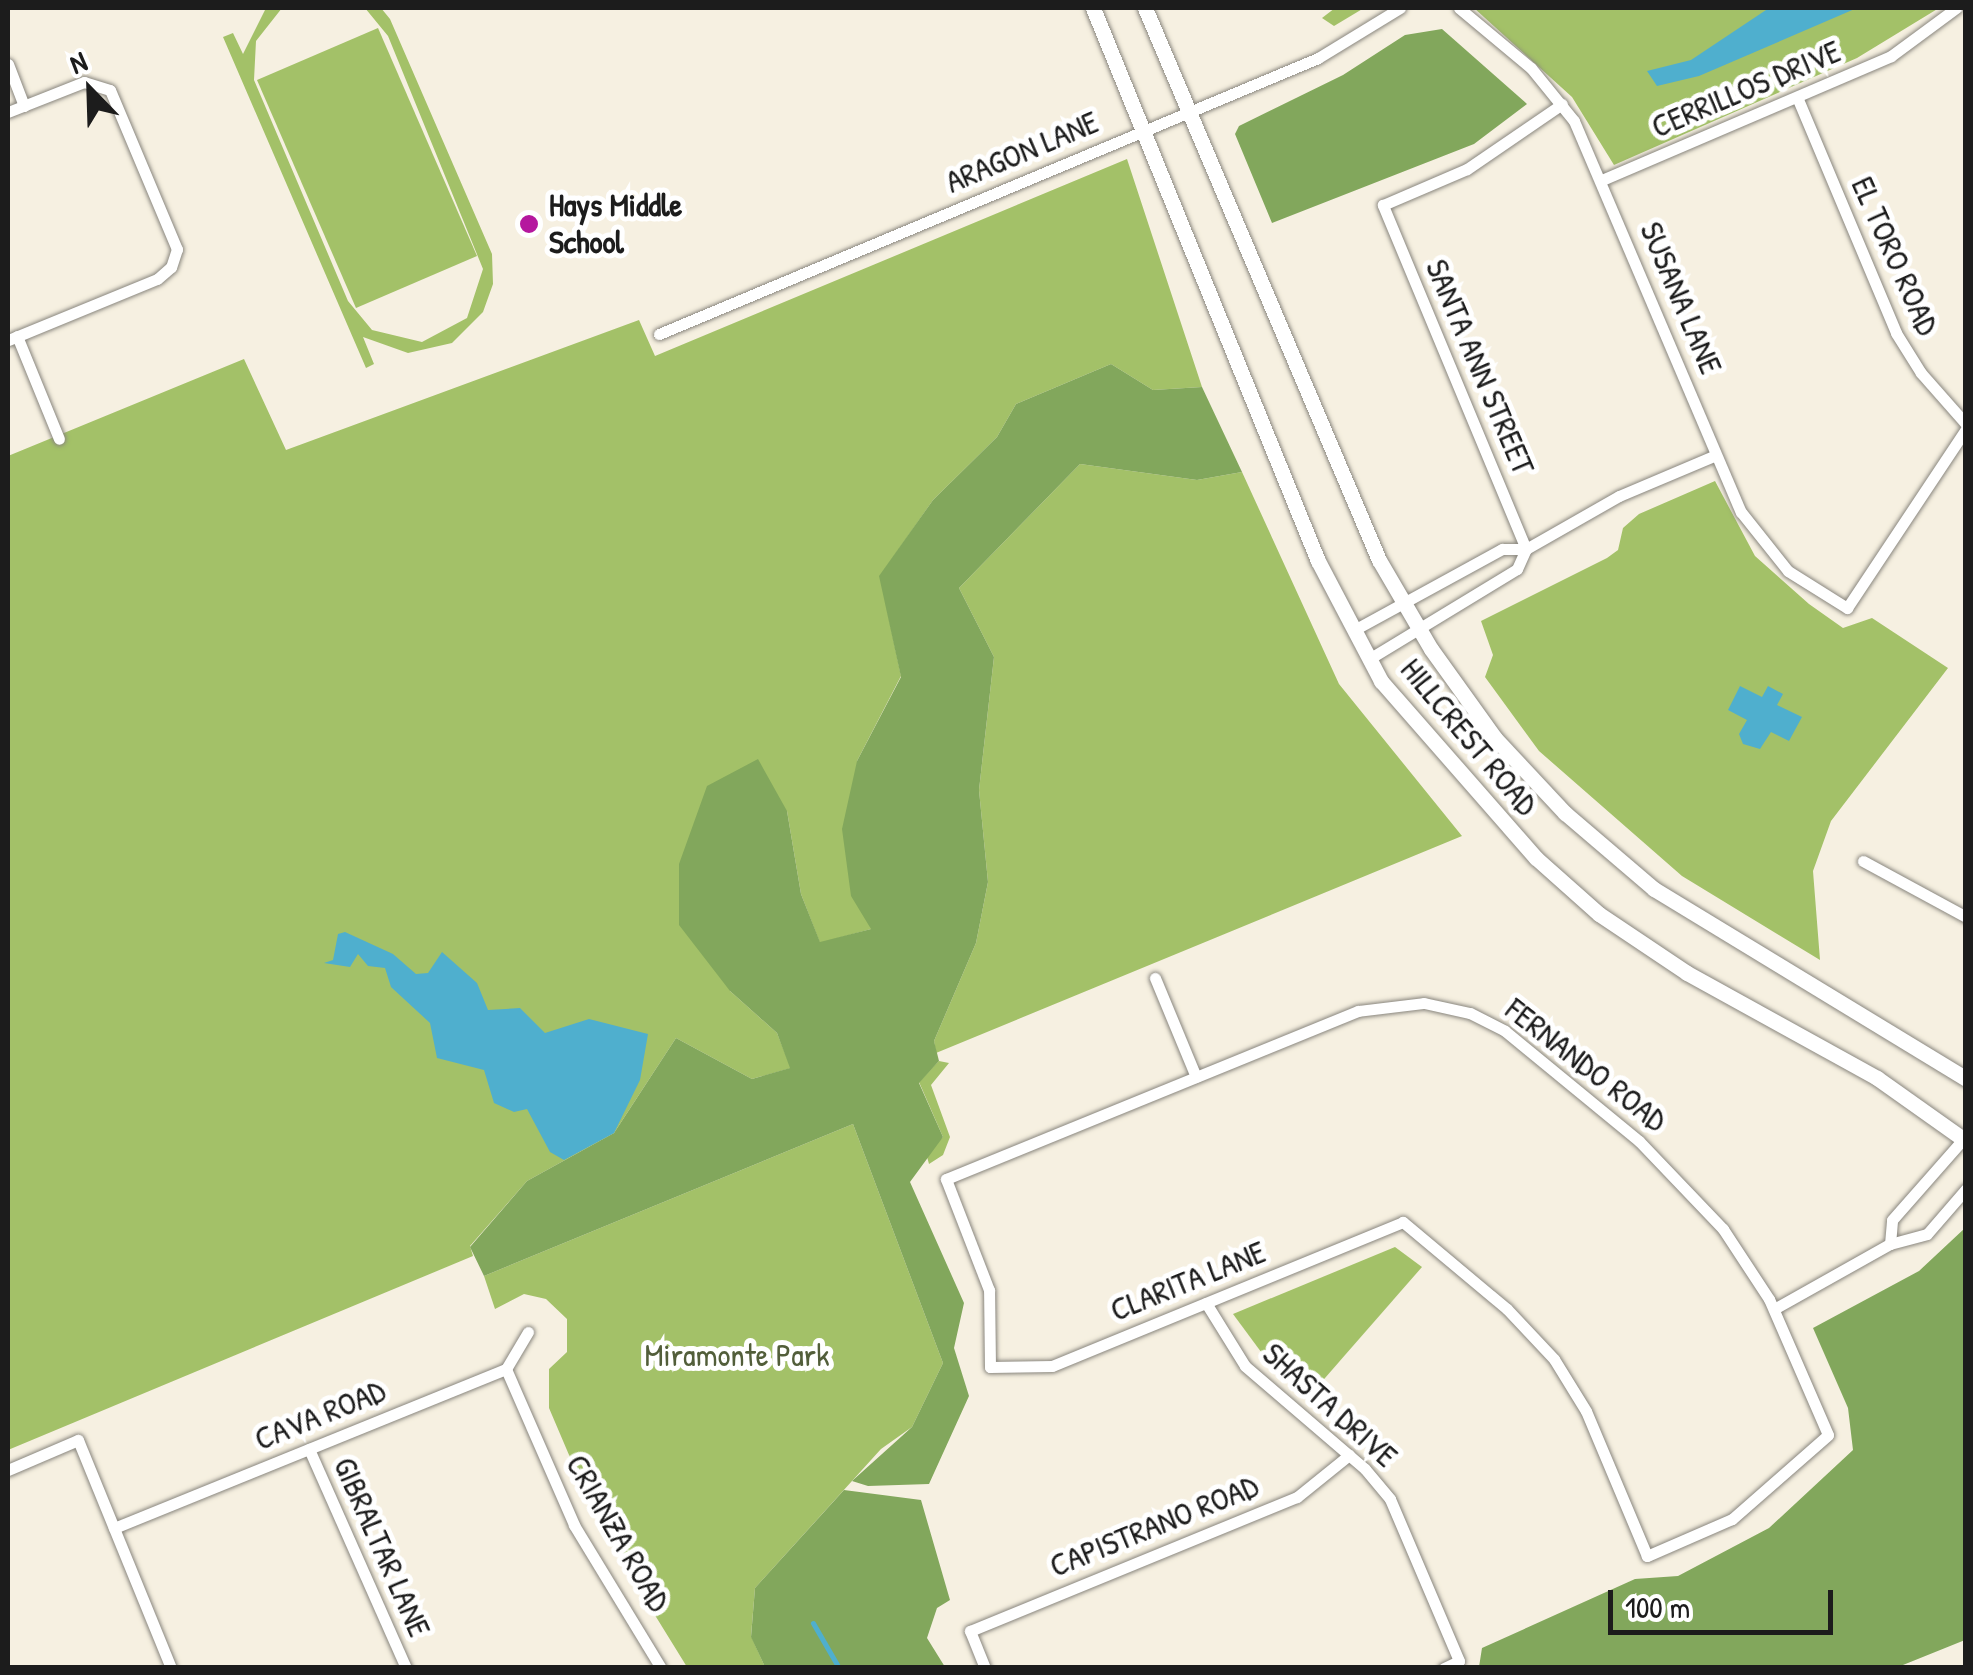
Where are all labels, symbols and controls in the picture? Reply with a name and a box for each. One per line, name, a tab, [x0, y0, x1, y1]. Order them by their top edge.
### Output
street label: CERRILLOS DRIVE	[1646, 32, 1846, 146]
north arrow	[40, 40, 140, 140]
text: N	[64, 42, 93, 83]
street label: ARAGON LANE	[940, 103, 1104, 201]
street label: EL TORO ROAD	[1843, 171, 1947, 341]
place label: Hays Middle School	[549, 187, 682, 262]
marker: Hays Middle School	[518, 213, 540, 235]
street label: SUSANA LANE	[1632, 216, 1730, 380]
street label: SANTA ANN STREET	[1417, 254, 1543, 480]
street label: HILLCREST ROAD	[1392, 651, 1546, 823]
street label: FERNANDO ROAD	[1498, 990, 1674, 1140]
street label: CLARITA LANE	[1105, 1233, 1271, 1329]
street label: SHASTA DRIVE	[1255, 1335, 1405, 1475]
park label: Miramonte Park	[645, 1336, 829, 1374]
street label: CAVA ROAD	[249, 1371, 391, 1459]
street label: CRIANZA ROAD	[558, 1448, 678, 1618]
street label: GIBRALTAR LANE	[325, 1451, 439, 1643]
street label: CAPISTRANO ROAD	[1044, 1467, 1264, 1585]
scale bar	[1613, 1570, 1838, 1632]
text: 100 m	[1625, 1587, 1690, 1627]

